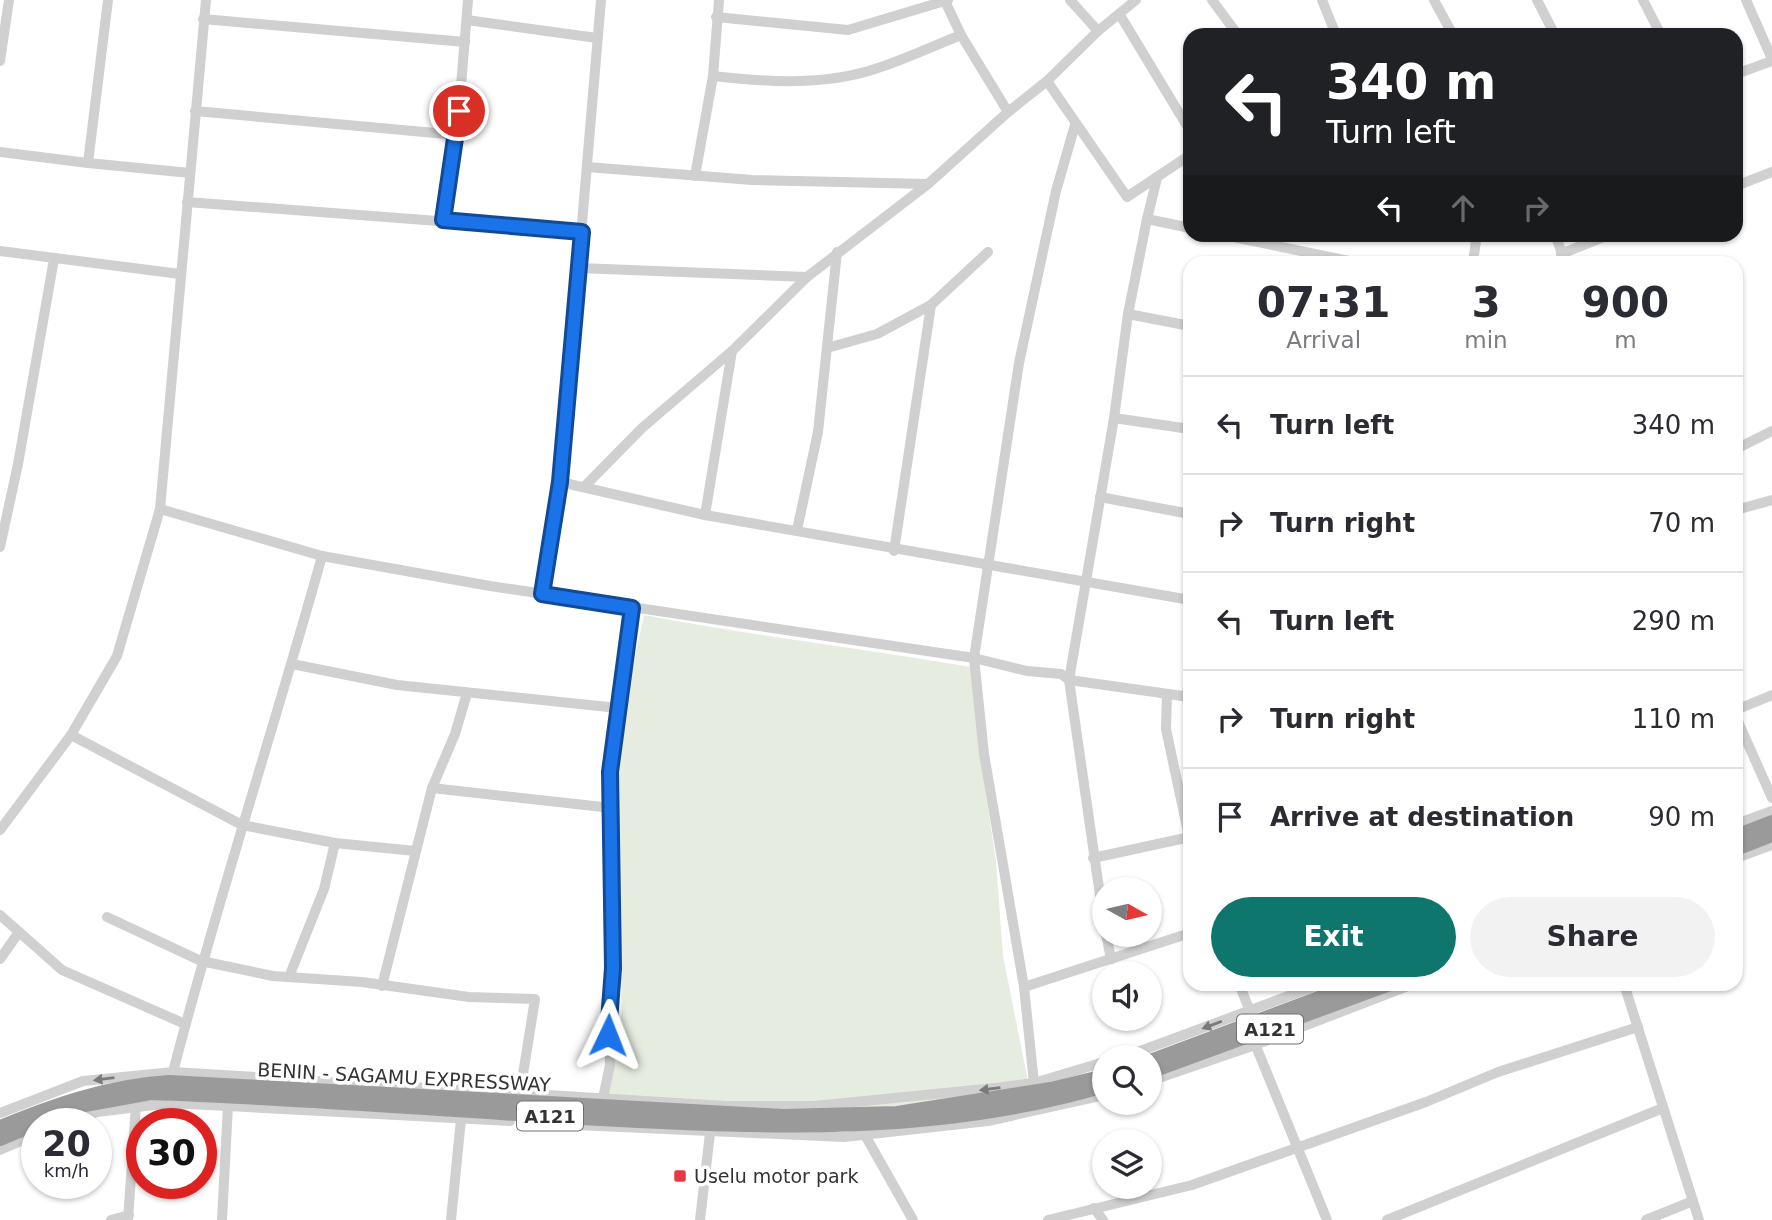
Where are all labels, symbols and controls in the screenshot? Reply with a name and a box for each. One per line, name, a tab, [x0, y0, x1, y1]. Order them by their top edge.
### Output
text: 340 m	[1326, 54, 1496, 111]
icon: left	[1211, 56, 1302, 147]
pin	[429, 81, 489, 141]
icon: arrive	[440, 92, 478, 130]
text: Turn left	[1326, 113, 1456, 151]
icon: left	[1371, 189, 1409, 227]
icon: ahead	[1444, 189, 1482, 227]
icon: right	[1517, 189, 1555, 227]
text: 07:31	[1257, 278, 1391, 327]
text: 3	[1471, 278, 1501, 327]
text: 900	[1582, 278, 1669, 327]
text: Arrival	[1286, 327, 1361, 353]
text: min	[1464, 327, 1508, 353]
text: m	[1614, 327, 1637, 353]
icon: left	[1211, 406, 1249, 444]
text: Turn left	[1270, 410, 1394, 440]
text: 340 m	[1632, 410, 1715, 440]
icon: right	[1211, 504, 1249, 542]
text: Turn right	[1270, 508, 1415, 538]
text: 70 m	[1648, 508, 1715, 538]
icon: left	[1211, 602, 1249, 640]
text: Turn left	[1270, 606, 1394, 636]
text: 290 m	[1632, 606, 1715, 636]
icon: right	[1211, 700, 1249, 738]
text: Turn right	[1270, 704, 1415, 734]
text: 110 m	[1632, 704, 1715, 734]
icon: arrive	[1211, 798, 1249, 836]
text: Arrive at destination	[1270, 802, 1574, 832]
text: 90 m	[1648, 802, 1715, 832]
north arrow	[1092, 877, 1162, 947]
map controls	[1092, 877, 1162, 1199]
button: Exit	[1211, 897, 1456, 977]
button: Share	[1470, 897, 1715, 977]
button: sound	[1092, 961, 1162, 1031]
position arrow	[571, 998, 645, 1072]
road number: A121	[1237, 1014, 1303, 1044]
one-way arrow	[1201, 1020, 1222, 1031]
button: search	[1092, 1045, 1162, 1115]
street label: BENIN - SAGAMU EXPRESSWAY	[257, 1058, 552, 1096]
one-way arrow	[93, 1073, 115, 1084]
one-way arrow	[979, 1083, 1001, 1094]
road number: A121	[517, 1101, 583, 1130]
speed limit sign: 30	[126, 1108, 217, 1199]
text: 20	[42, 1124, 91, 1164]
button: layers	[1092, 1129, 1162, 1199]
text: km/h	[44, 1160, 89, 1181]
place label: Uselu motor park	[694, 1165, 858, 1187]
marker: Uselu motor park	[672, 1168, 688, 1184]

